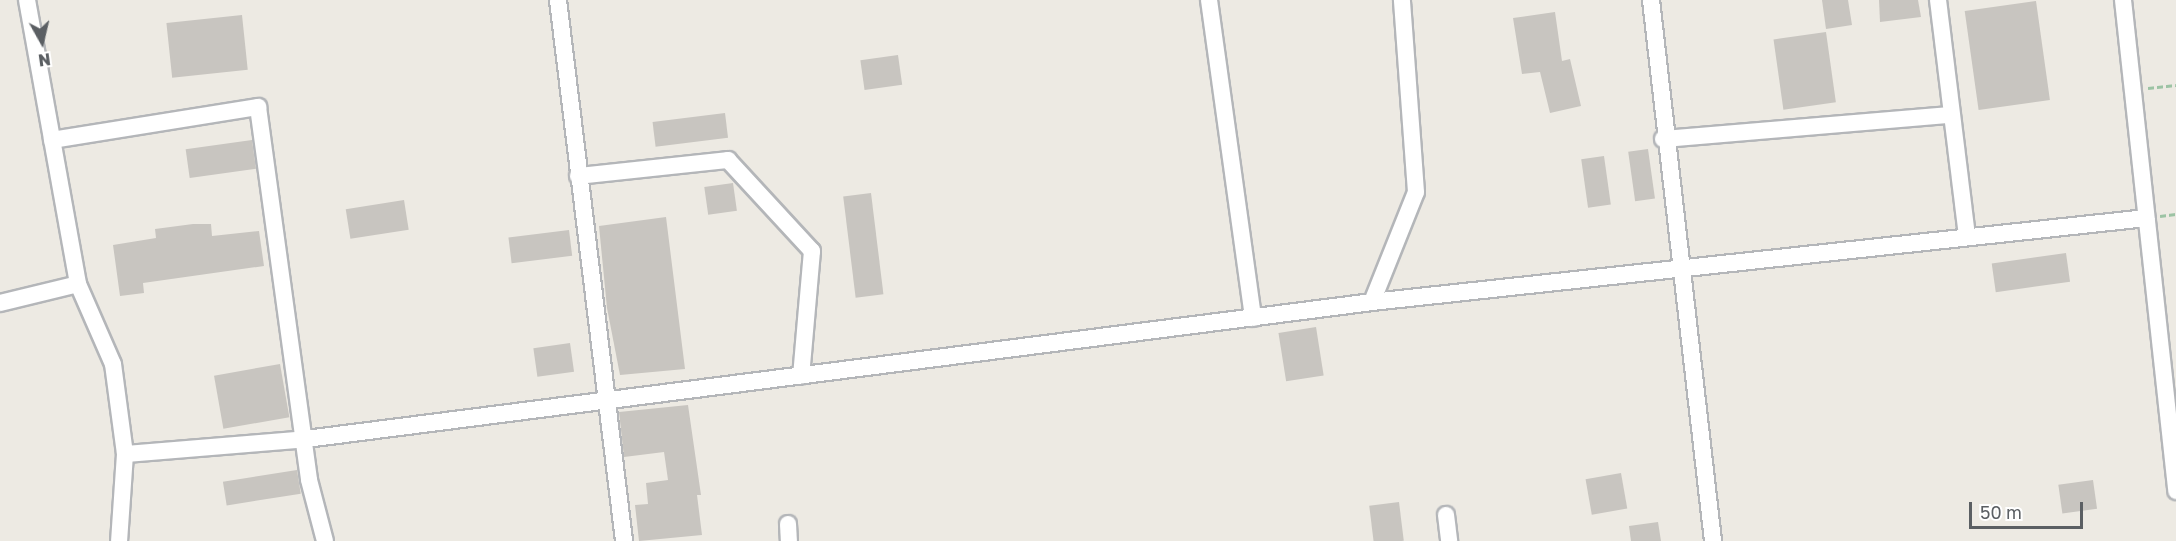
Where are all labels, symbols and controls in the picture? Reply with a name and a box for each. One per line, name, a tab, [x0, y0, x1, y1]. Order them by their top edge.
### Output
north arrow	[12, 12, 72, 72]
text: N	[37, 49, 52, 71]
scale bar	[1972, 490, 2086, 528]
text: 50 m	[1980, 501, 2022, 523]

